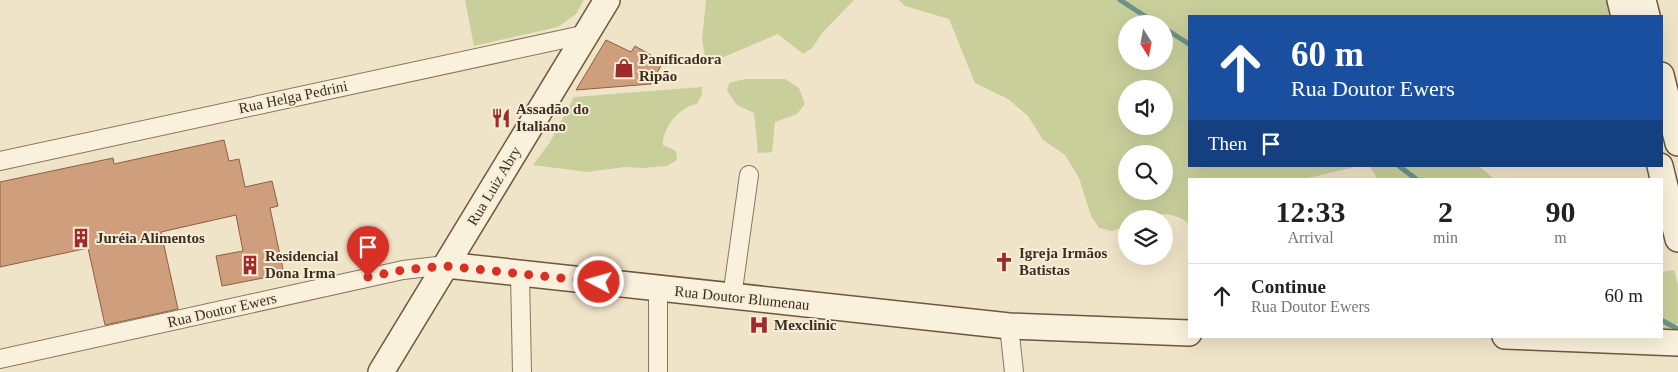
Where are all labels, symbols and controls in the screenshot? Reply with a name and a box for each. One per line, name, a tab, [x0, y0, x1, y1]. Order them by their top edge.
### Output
north arrow	[1118, 15, 1172, 70]
map controls	[1118, 15, 1173, 265]
icon: ahead	[1208, 35, 1273, 100]
text: 60 m	[1291, 35, 1364, 74]
place label: Panificadora Ripão	[639, 51, 722, 84]
shop icon: Panificadora Ripão	[613, 57, 635, 79]
text: Rua Doutor Ewers	[1291, 76, 1455, 101]
street label: Rua Helga Pedrini	[237, 78, 349, 116]
button: sound	[1118, 80, 1173, 135]
place label: Assadão do Italiano	[516, 101, 589, 134]
restaurant icon: Assadão do Italiano	[490, 107, 512, 129]
icon: arrive	[1257, 130, 1285, 158]
text: Then	[1208, 133, 1247, 154]
street label: Rua Luiz Abry	[464, 143, 524, 228]
button: search	[1118, 145, 1173, 200]
text: 12:33	[1276, 195, 1346, 228]
text: 2	[1438, 195, 1453, 228]
text: 90	[1545, 195, 1575, 228]
button: layers	[1118, 210, 1173, 265]
pin	[347, 226, 389, 277]
building icon: Juréia Alimentos	[70, 227, 92, 249]
text: Arrival	[1287, 229, 1334, 246]
text: min	[1433, 229, 1458, 246]
text: m	[1554, 229, 1567, 246]
place label: Juréia Alimentos	[96, 230, 205, 246]
icon: arrive	[354, 233, 382, 261]
place label: Igreja Irmãos Batistas	[1019, 245, 1108, 278]
place label: Residencial Dona Irma	[265, 248, 338, 281]
church icon: Igreja Irmãos Batistas	[993, 251, 1015, 273]
building icon: Residencial Dona Irma	[239, 254, 261, 276]
position arrow	[572, 255, 624, 307]
text: Continue	[1251, 276, 1326, 297]
icon: ahead	[1208, 282, 1236, 310]
street label: Rua Doutor Blumenau	[674, 283, 811, 313]
text: 60 m	[1604, 285, 1643, 306]
street label: Rua Doutor Ewers	[166, 290, 278, 330]
text: Rua Doutor Ewers	[1251, 298, 1370, 315]
hospital icon: Mexclinic	[748, 314, 770, 336]
place label: Mexclinic	[774, 317, 837, 333]

